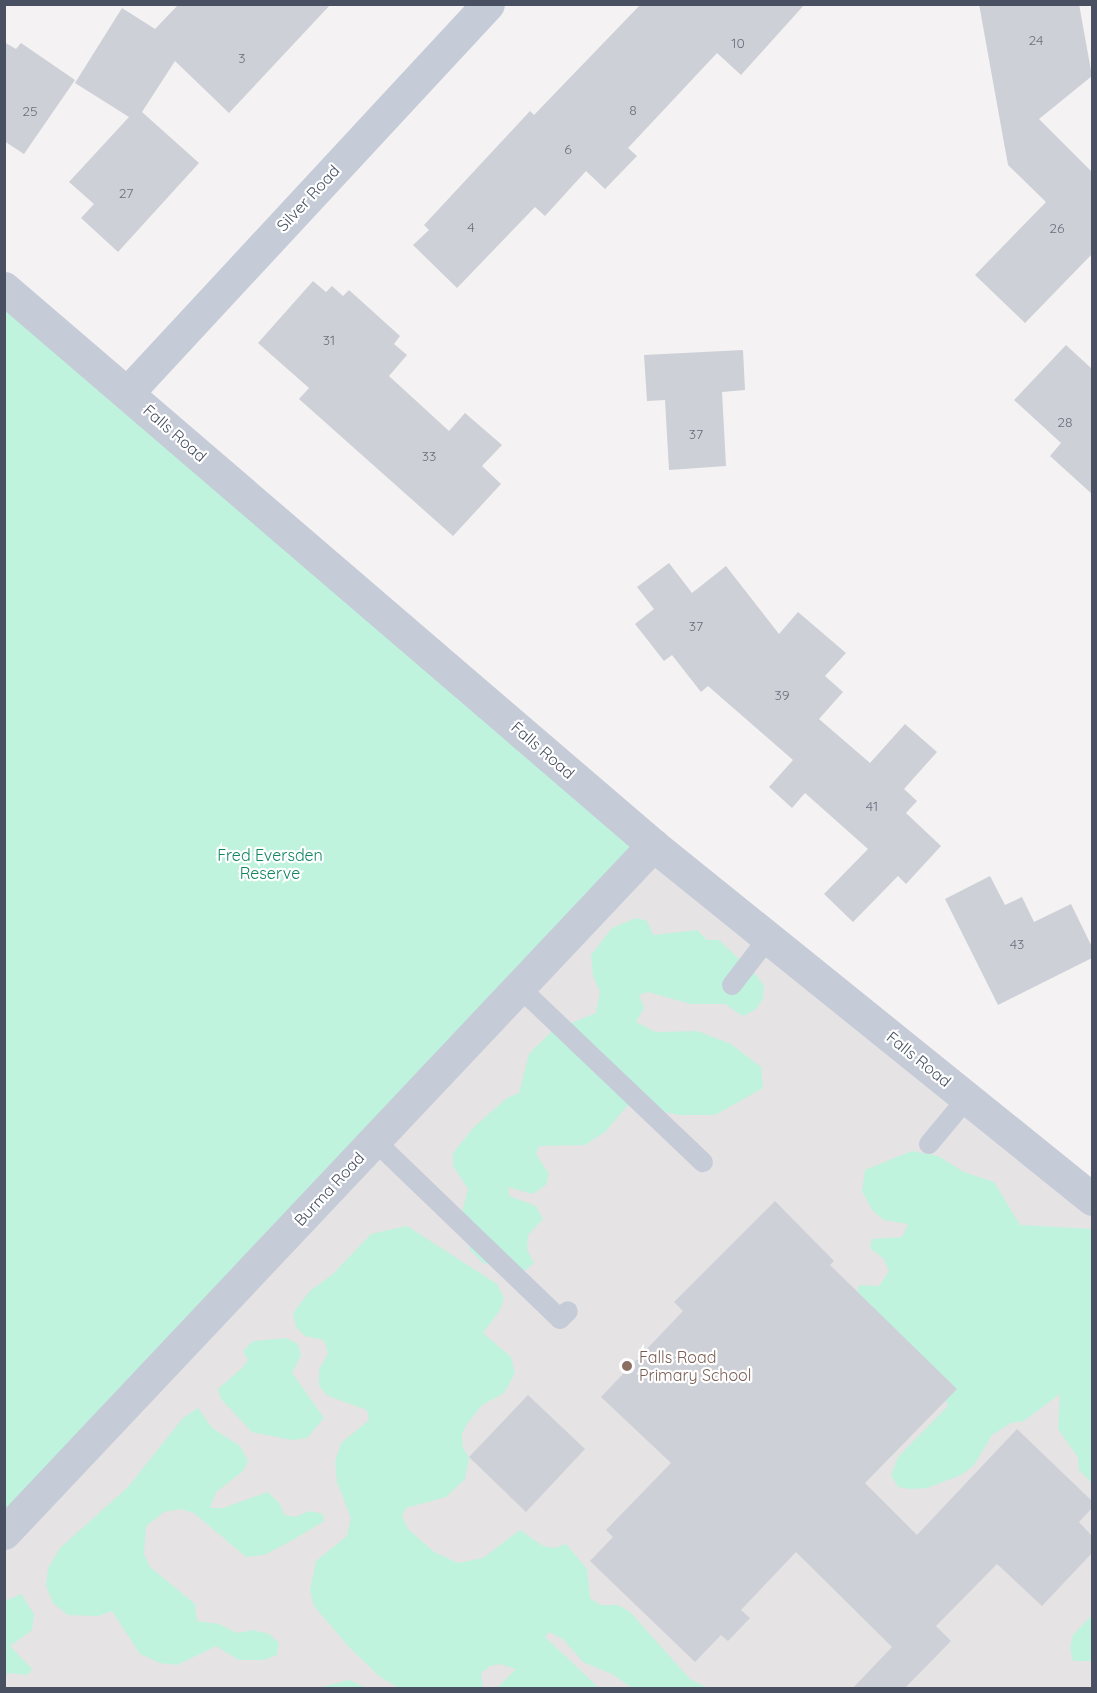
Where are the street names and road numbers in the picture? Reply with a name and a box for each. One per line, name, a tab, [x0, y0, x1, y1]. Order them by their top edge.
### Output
street label: Silver Road	[273, 161, 343, 235]
street label: Falls Road	[140, 400, 210, 466]
street label: Falls Road	[508, 717, 578, 783]
street label: Falls Road	[883, 1027, 955, 1091]
street label: Burma Road	[290, 1148, 368, 1230]

